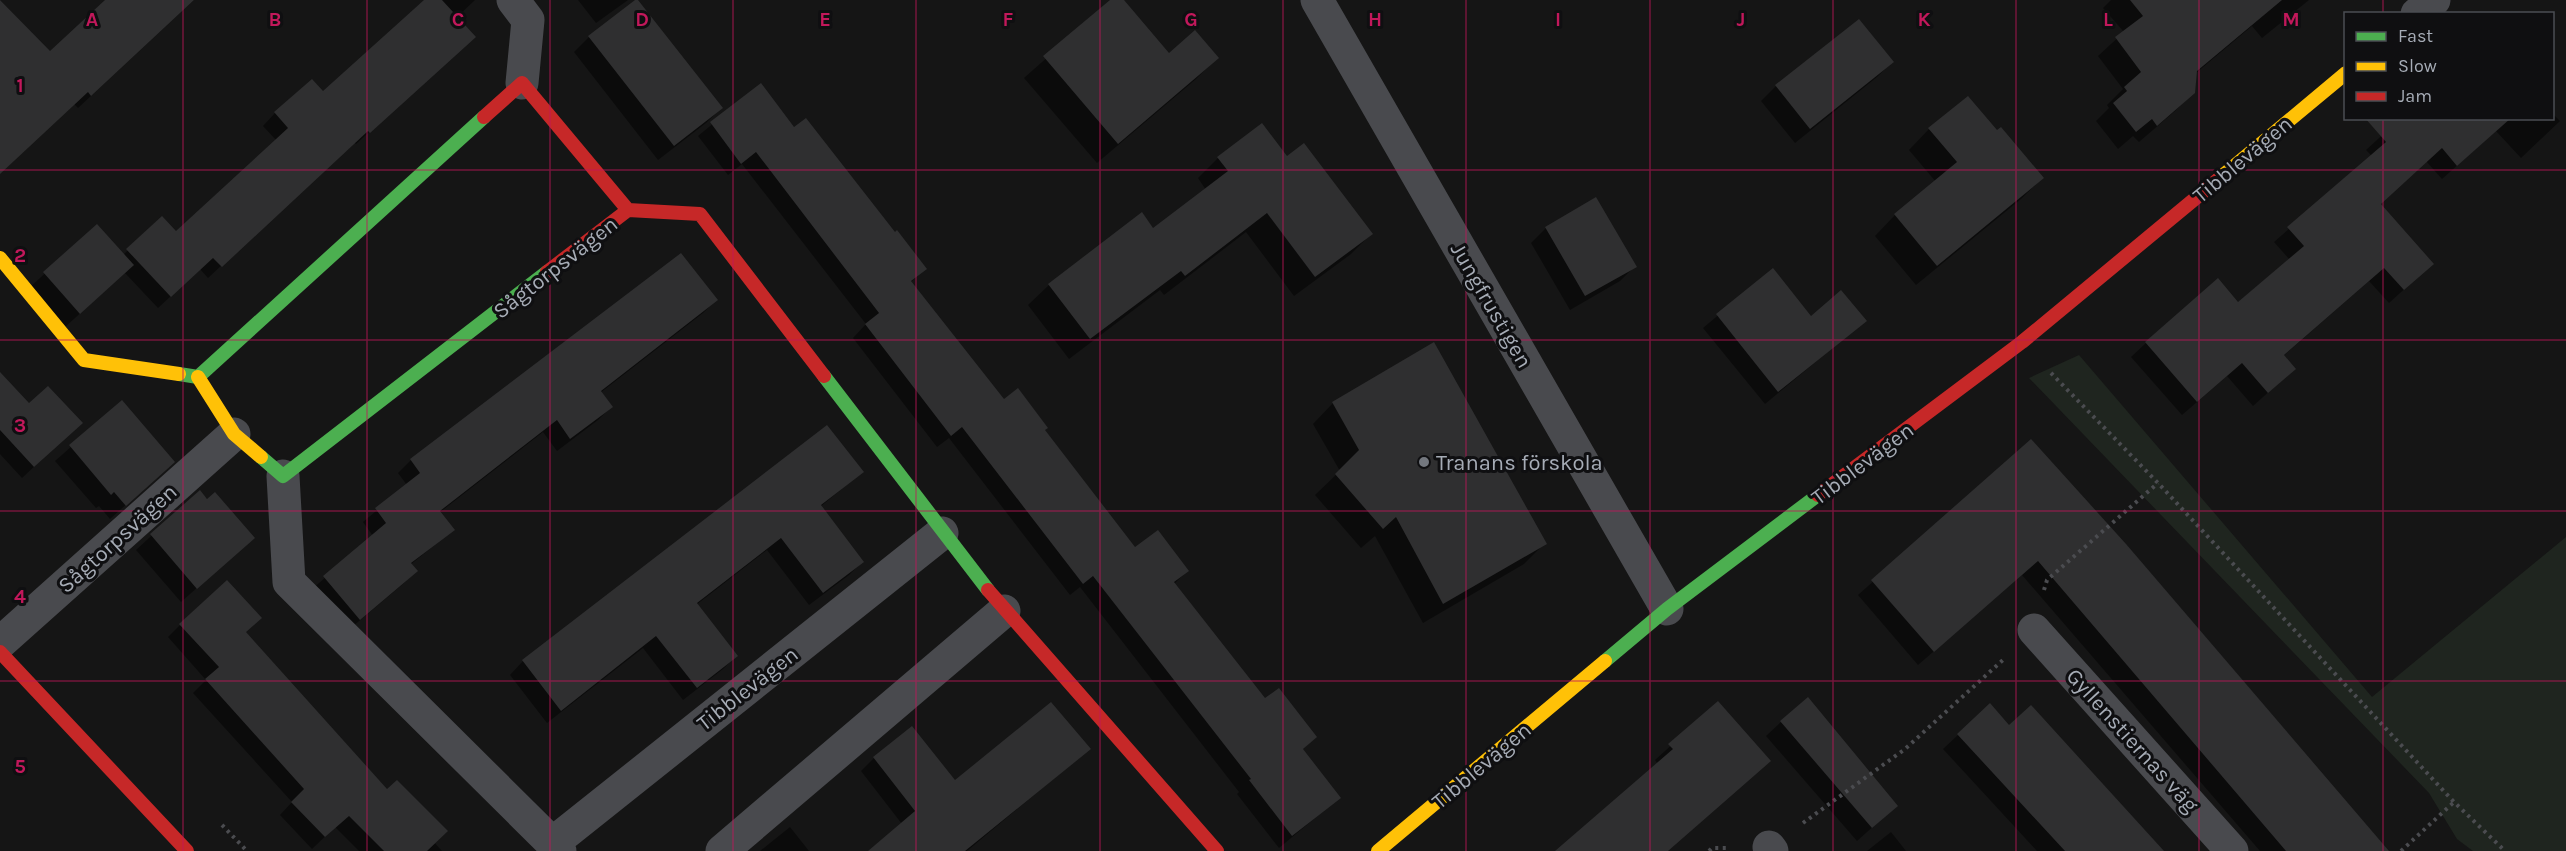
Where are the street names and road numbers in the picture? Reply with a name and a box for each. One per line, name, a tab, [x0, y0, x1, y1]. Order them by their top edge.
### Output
street label: Tibblevägen	[2188, 111, 2297, 209]
street label: Sågtorpsvägen	[488, 211, 623, 324]
street label: Jungfrustigen	[1445, 238, 1537, 373]
street label: Tibblevägen	[1806, 417, 1919, 511]
street label: Sågtorpsvägen	[53, 479, 182, 599]
street label: Tibblevägen	[692, 641, 803, 736]
street label: Gyllenstiernas väg	[2061, 663, 2204, 818]
street label: Tibblevägen	[1427, 717, 1536, 815]

